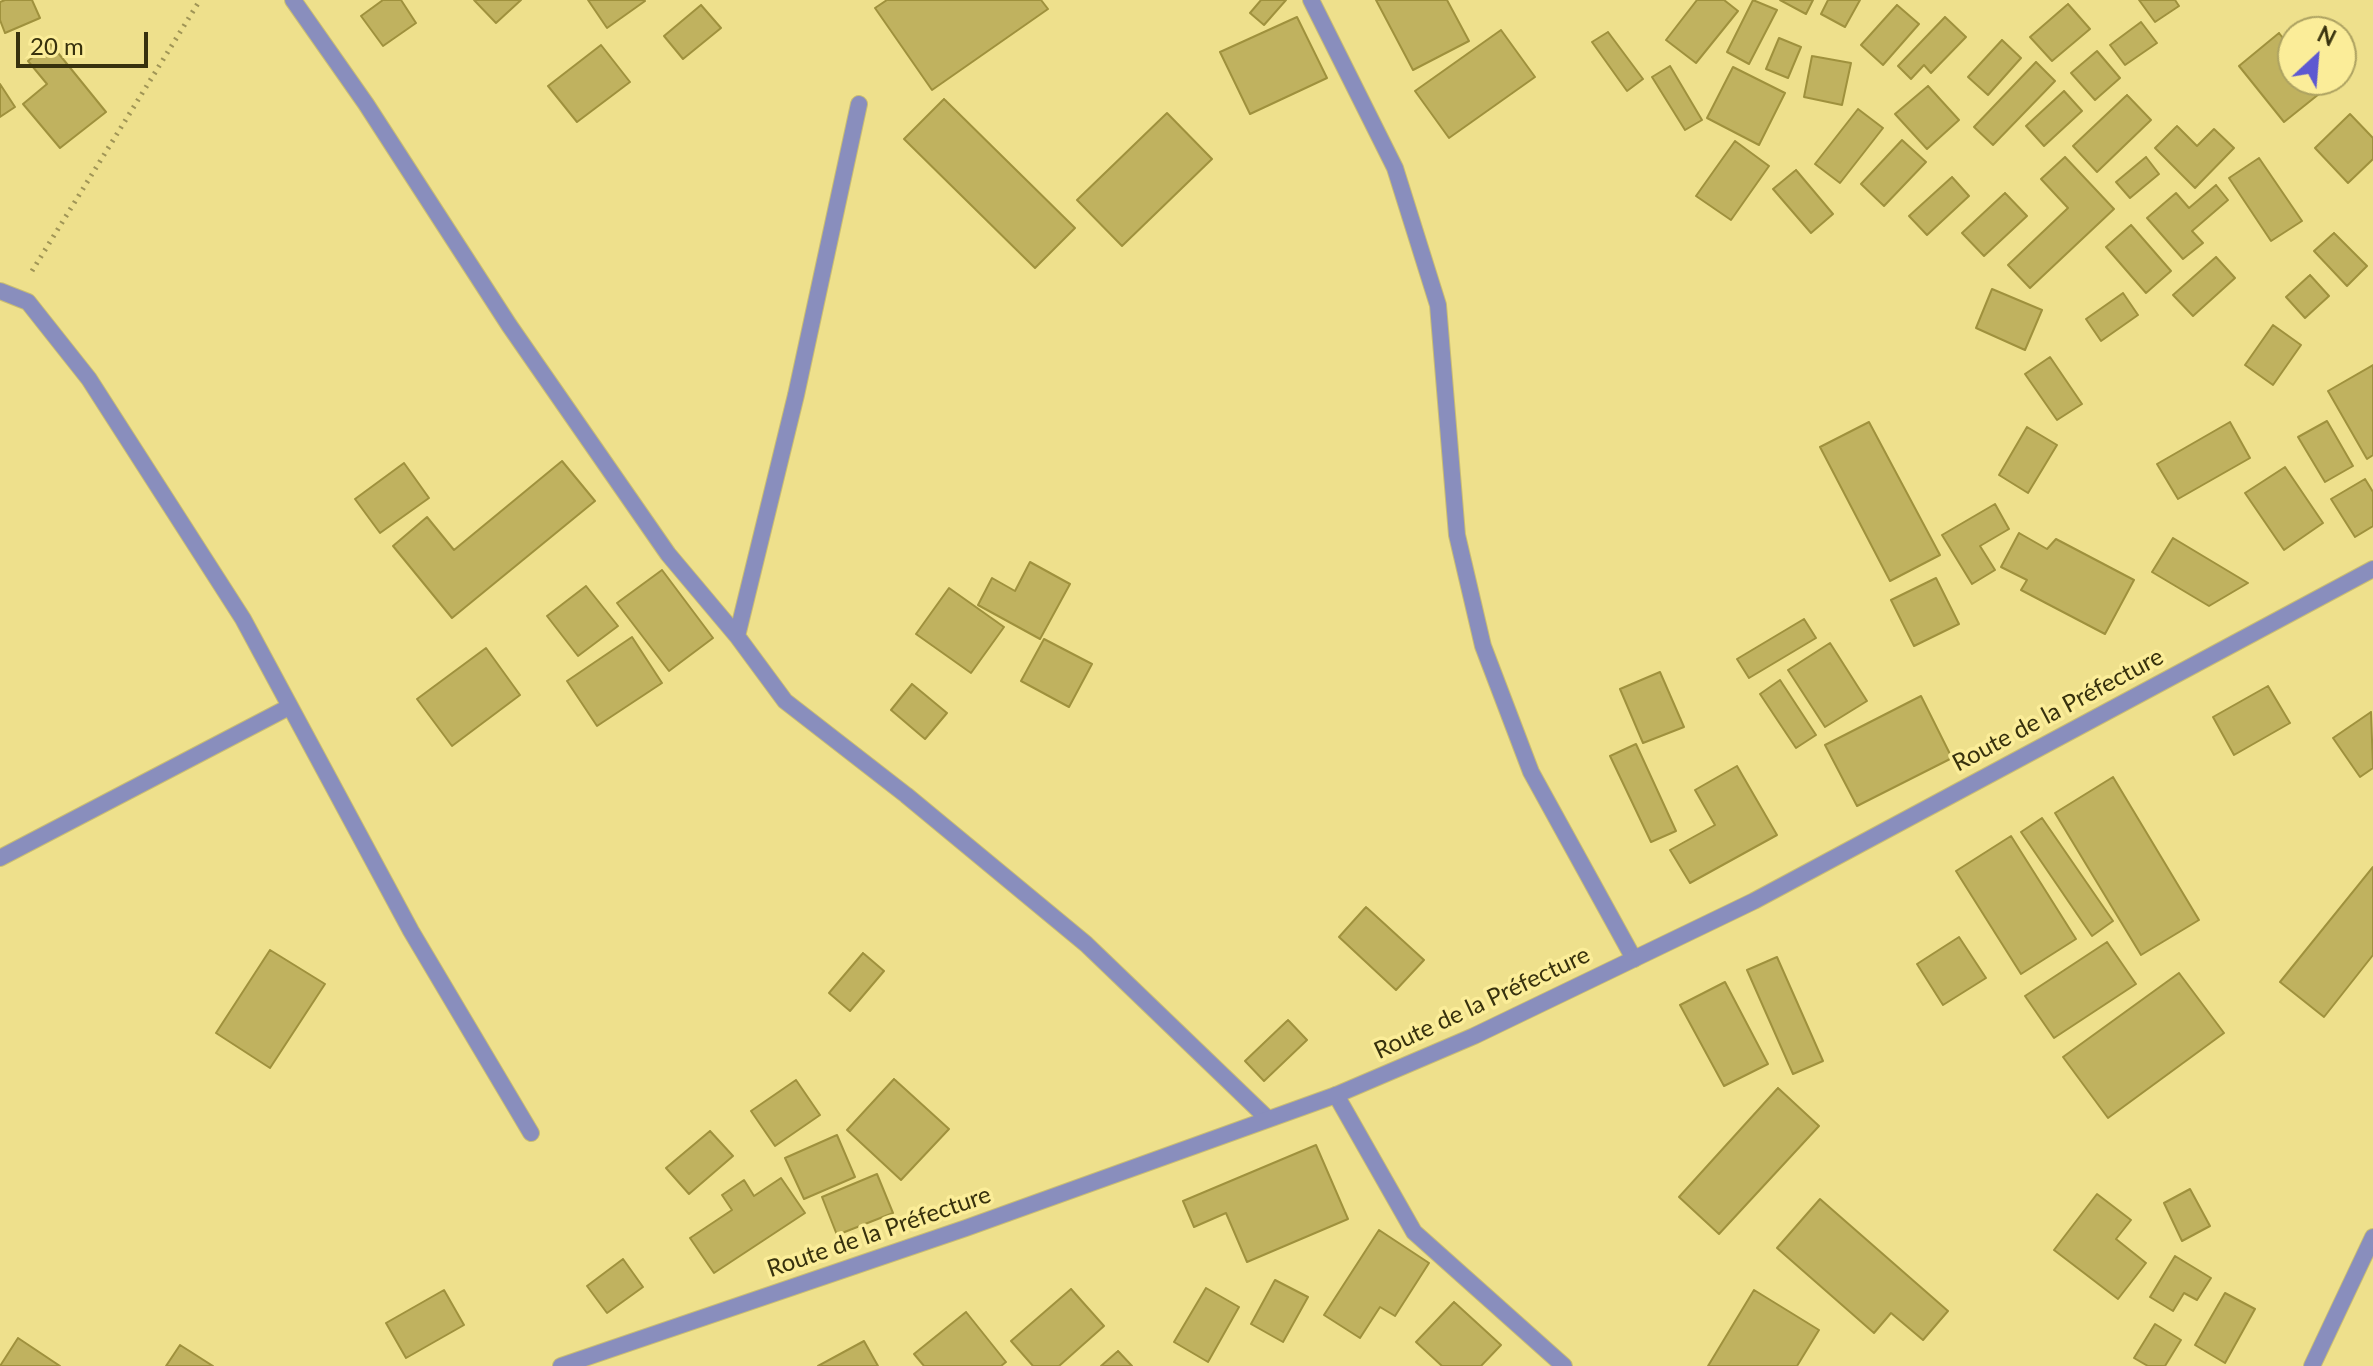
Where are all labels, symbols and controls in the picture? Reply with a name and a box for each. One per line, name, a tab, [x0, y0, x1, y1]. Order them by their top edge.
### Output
scale bar	[20, 16, 152, 66]
north arrow	[2277, 16, 2357, 96]
text: N	[2313, 20, 2340, 52]
text: 20 m	[30, 31, 84, 60]
street label: Route de la Préfecture	[1948, 642, 2168, 778]
street label: Route de la Préfecture	[1370, 940, 1594, 1066]
street label: Route de la Préfecture	[763, 1180, 995, 1284]

